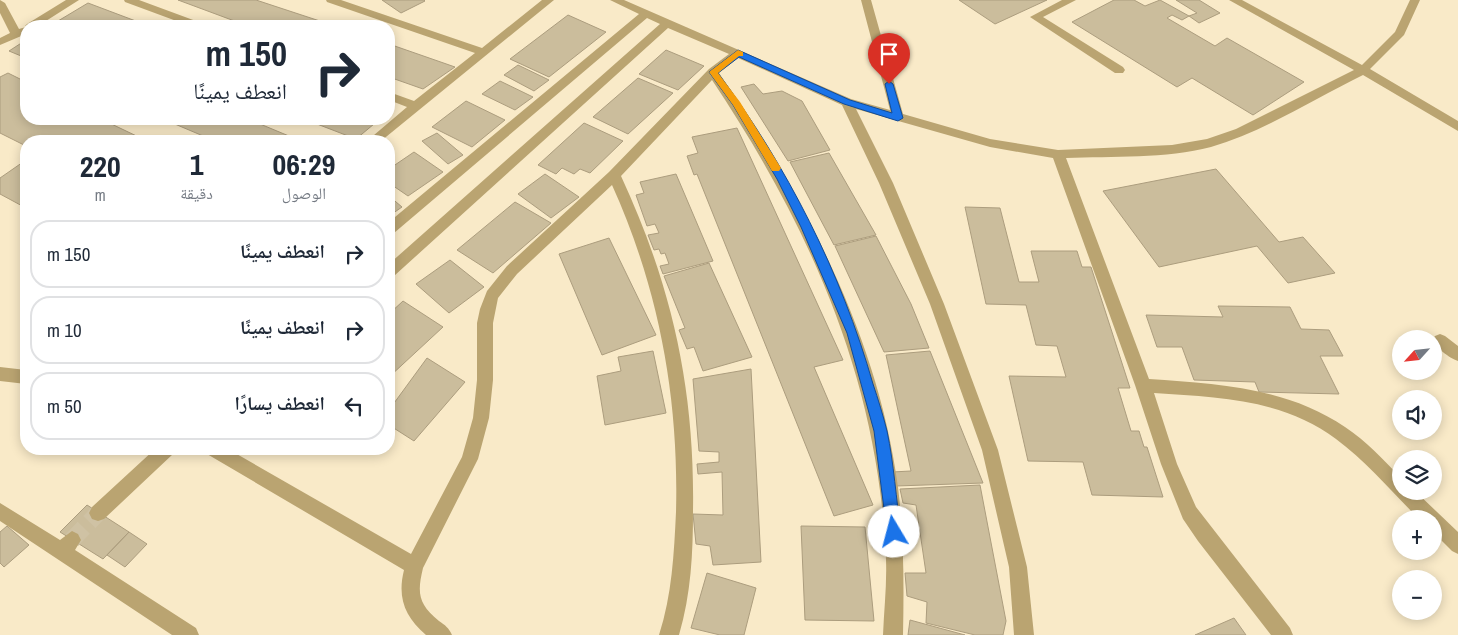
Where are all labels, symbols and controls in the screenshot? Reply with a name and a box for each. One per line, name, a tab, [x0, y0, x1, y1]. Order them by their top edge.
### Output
text: 150 m	[206, 30, 287, 77]
pin	[868, 33, 910, 84]
icon: right	[305, 40, 370, 105]
icon: arrive	[875, 40, 903, 68]
text: انعطف يمينًا	[193, 76, 287, 106]
text: 1	[190, 144, 203, 184]
text: 06:29	[272, 144, 335, 184]
text: 220	[80, 146, 121, 186]
text: دقيقة	[180, 182, 213, 204]
text: الوصول	[282, 182, 326, 204]
text: m	[95, 184, 106, 206]
text: انعطف يمينًا	[240, 238, 325, 264]
icon: right	[340, 240, 368, 268]
text: 150 m	[47, 241, 90, 267]
text: انعطف يمينًا	[240, 314, 325, 340]
icon: right	[340, 316, 368, 344]
text: 10 m	[47, 317, 82, 343]
north arrow	[1392, 330, 1442, 380]
map controls	[1392, 330, 1442, 620]
text: انعطف يسارًا	[235, 390, 325, 416]
button: sound	[1392, 390, 1442, 440]
icon: left	[340, 392, 368, 420]
text: 50 m	[47, 393, 82, 419]
button: layers	[1392, 450, 1442, 500]
position arrow	[867, 505, 919, 557]
button: +	[1392, 510, 1442, 560]
button: −	[1392, 570, 1442, 620]

